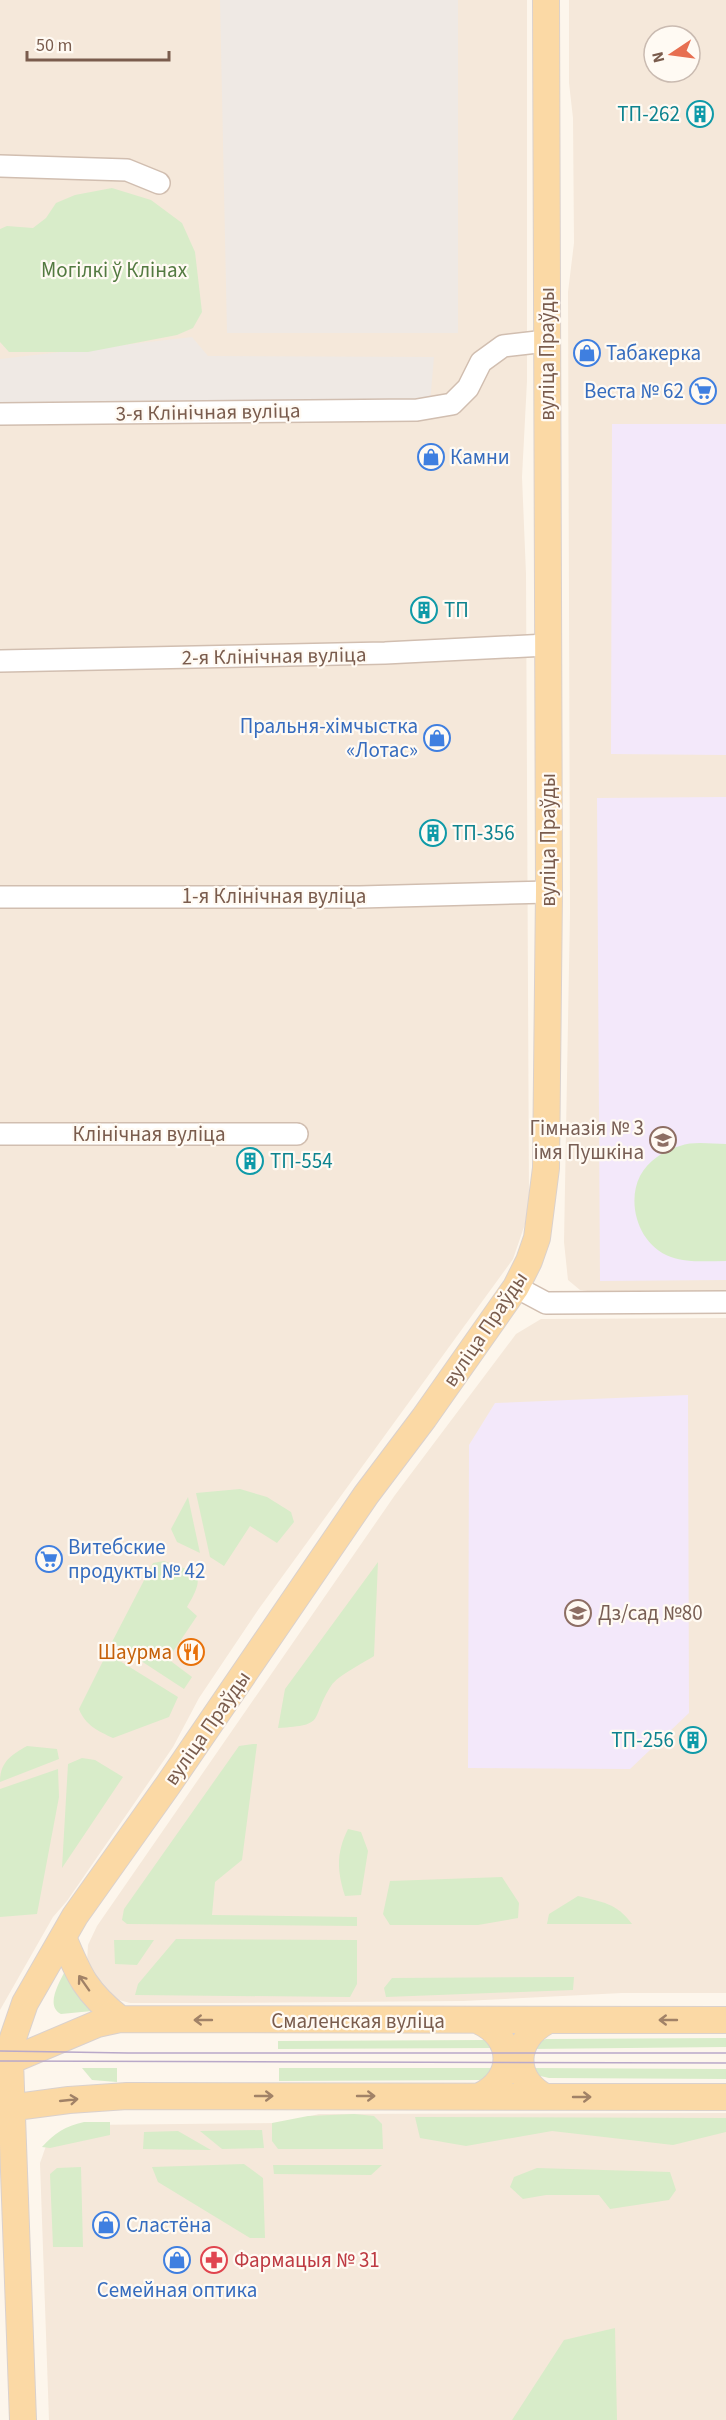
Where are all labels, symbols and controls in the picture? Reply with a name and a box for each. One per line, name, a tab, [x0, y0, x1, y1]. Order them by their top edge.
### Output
scale bar	[27, 24, 170, 62]
north arrow	[642, 24, 702, 84]
text: 50 m	[36, 33, 72, 58]
text: N	[646, 49, 670, 65]
place label: ТП-262	[617, 99, 680, 129]
building icon: ТП-262	[685, 99, 715, 129]
park label: Могілкі ў Клінах	[41, 255, 188, 285]
street label: вуліца Праўды	[532, 287, 562, 421]
shop icon: Табакерка	[572, 338, 602, 368]
place label: Табакерка	[606, 338, 701, 368]
place label: Веста № 62	[584, 376, 684, 406]
supermarket icon: Веста № 62	[688, 376, 718, 406]
street label: 3-я Клінічная вуліца	[115, 395, 301, 429]
shop icon: Камни	[416, 442, 446, 472]
place label: Камни	[450, 442, 510, 472]
building icon: ТП	[409, 595, 439, 625]
place label: ТП	[444, 595, 469, 625]
street label: 2-я Клінічная вуліца	[181, 639, 367, 673]
place label: Пральня-хімчыстка «Лотас»	[240, 711, 418, 765]
shop icon: Пральня-хімчыстка «Лотас»	[422, 723, 452, 753]
street label: вуліца Праўды	[533, 773, 563, 907]
building icon: ТП-356	[418, 818, 448, 848]
place label: ТП-356	[452, 818, 515, 848]
street label: 1-я Клінічная вуліца	[182, 881, 366, 911]
place label: Гімназія № 3 імя Пушкіна	[530, 1113, 644, 1167]
street label: Клінічная вуліца	[73, 1119, 225, 1149]
school or university icon: Гімназія № 3 імя Пушкіна	[648, 1125, 678, 1155]
building icon: ТП-554	[235, 1146, 265, 1176]
place label: ТП-554	[270, 1146, 333, 1176]
street label: вуліца Праўды	[435, 1265, 535, 1393]
place label: Витебские продукты № 42	[68, 1532, 205, 1586]
supermarket icon: Витебские продукты № 42	[34, 1544, 64, 1574]
school or university icon: Дз/сад №80	[563, 1598, 593, 1628]
place label: Дз/сад №80	[598, 1598, 703, 1628]
place label: Шаурма	[98, 1637, 172, 1667]
restaurant icon: Шаурма	[176, 1637, 206, 1667]
street label: вуліца Праўды	[156, 1665, 258, 1791]
place label: ТП-256	[611, 1725, 674, 1755]
building icon: ТП-256	[678, 1725, 708, 1755]
one-way arrow	[78, 1975, 90, 1991]
street label: Смаленская вуліца	[271, 2006, 445, 2036]
one-way arrow	[193, 2014, 213, 2026]
one-way arrow	[658, 2014, 678, 2026]
one-way arrow	[254, 2090, 274, 2102]
one-way arrow	[355, 2090, 375, 2102]
one-way arrow	[571, 2091, 591, 2103]
one-way arrow	[59, 2094, 79, 2105]
shop icon: Сластёна	[91, 2210, 121, 2240]
place label: Сластёна	[126, 2210, 211, 2240]
shop icon: Семейная оптика	[162, 2245, 192, 2275]
pharmacy icon: Фармацыя № 31	[199, 2245, 229, 2275]
place label: Фармацыя № 31	[234, 2245, 380, 2275]
place label: Семейная оптика	[97, 2275, 257, 2305]

